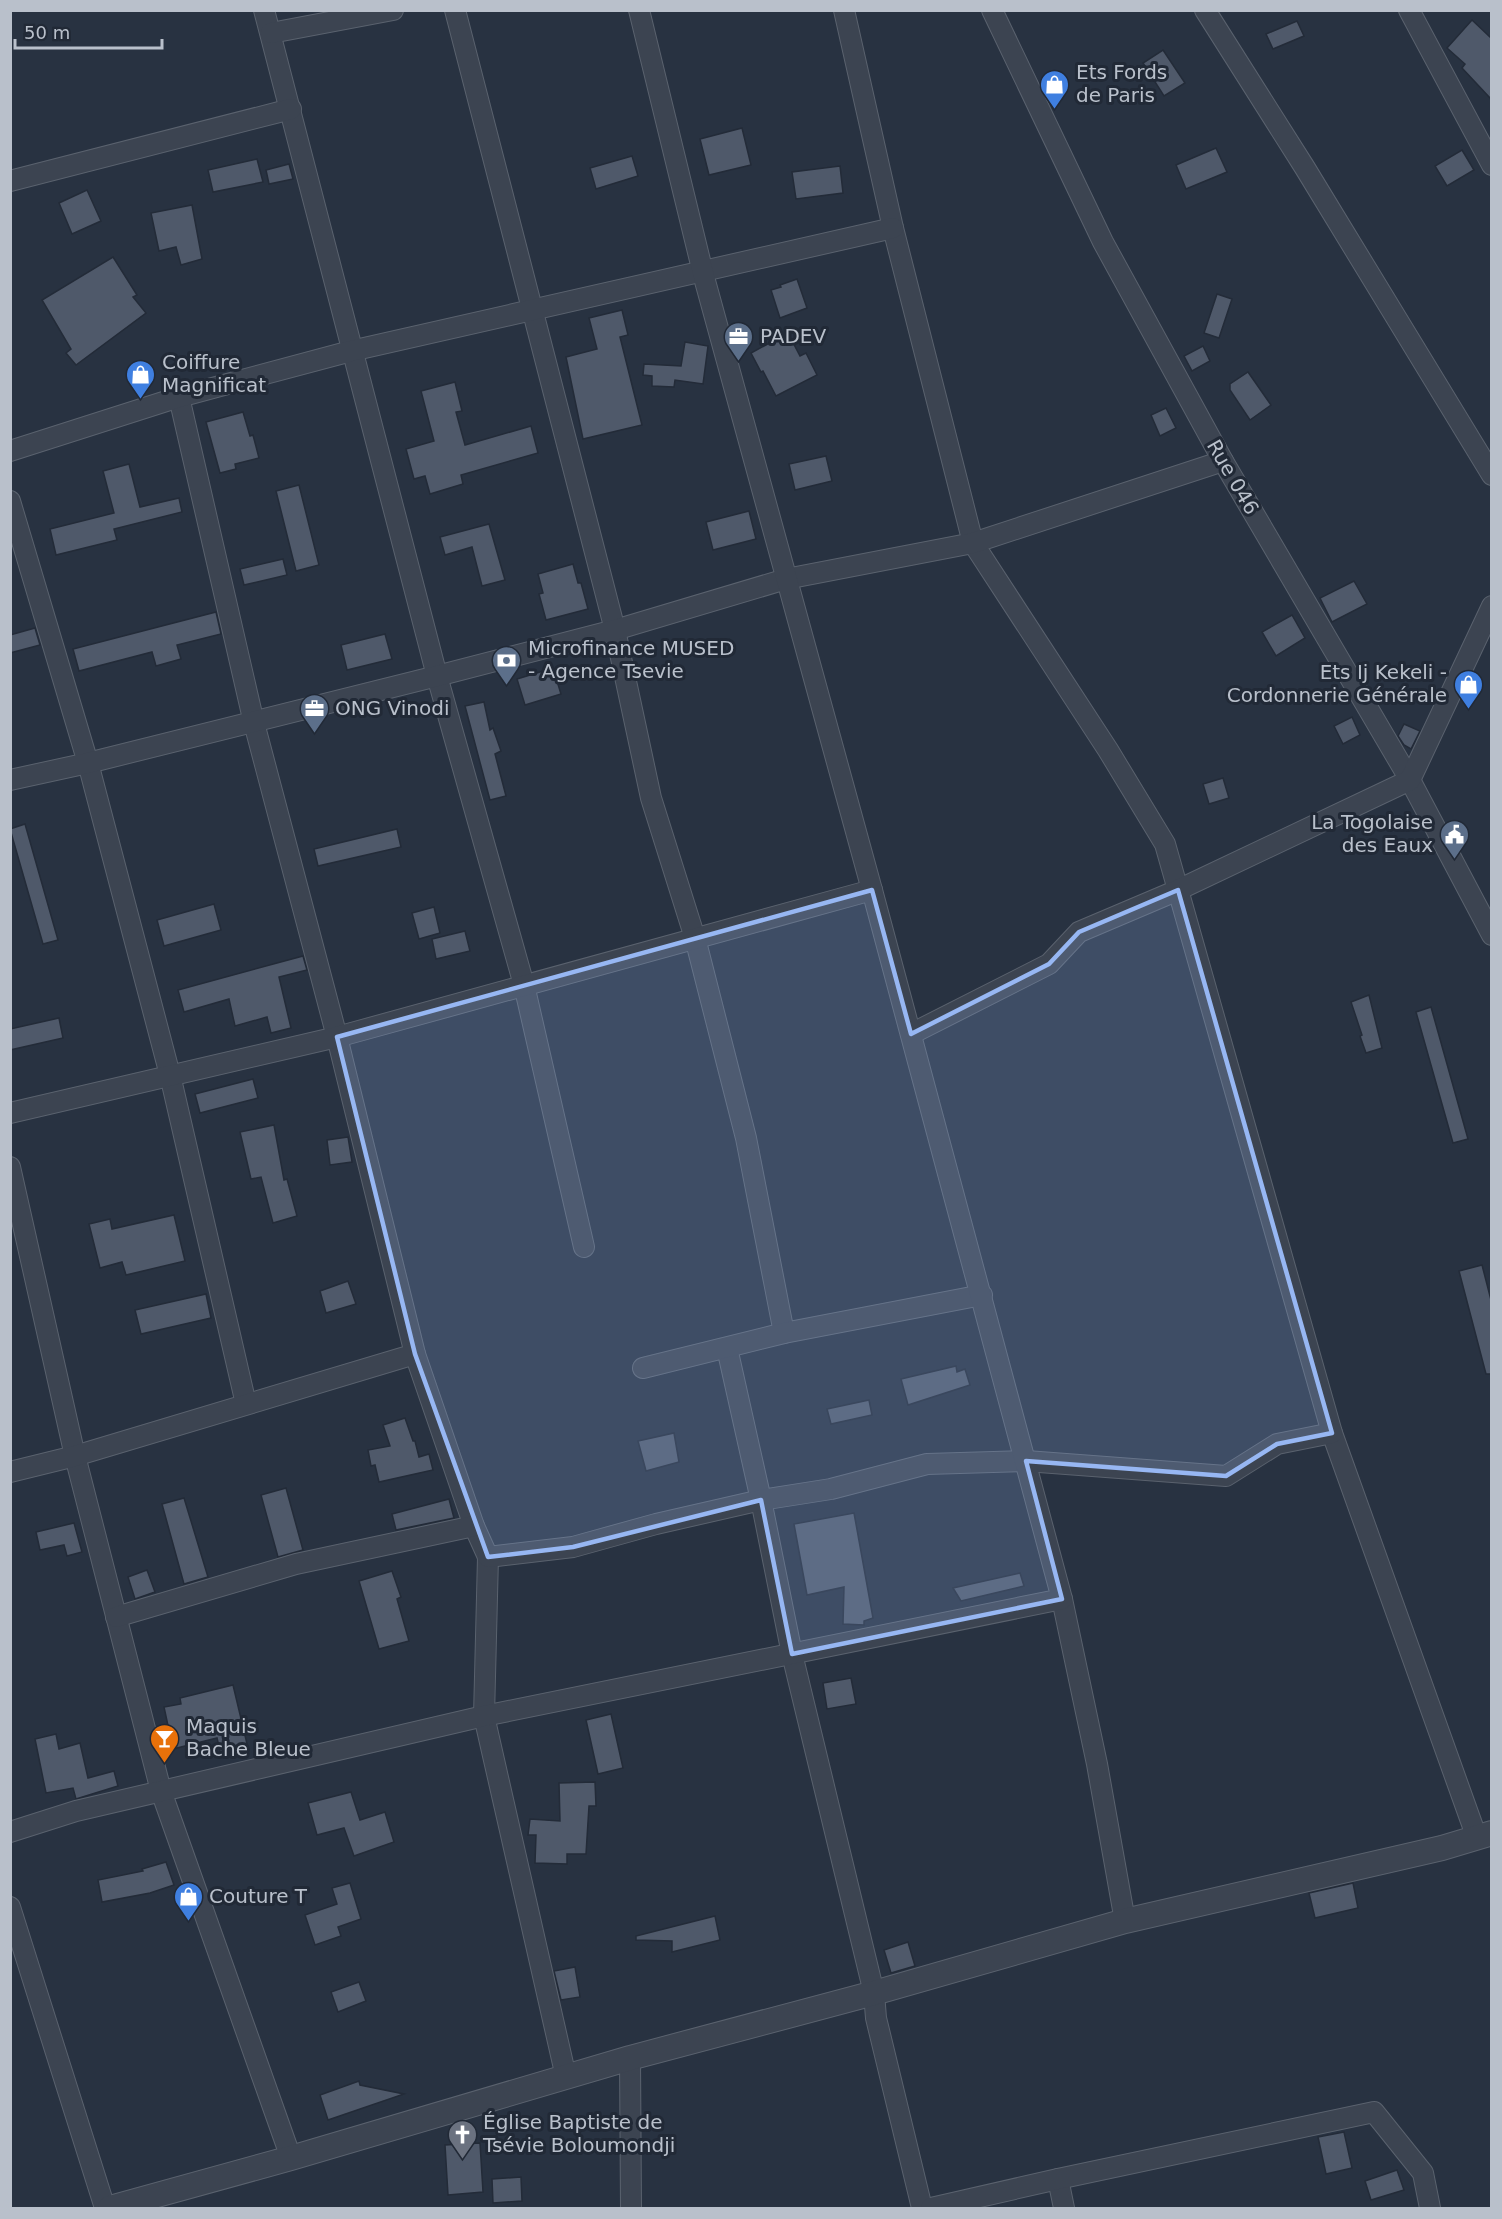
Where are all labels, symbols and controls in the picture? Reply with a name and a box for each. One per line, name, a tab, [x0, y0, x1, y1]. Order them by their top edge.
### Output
scale bar	[15, 12, 162, 50]
text: 50 m	[24, 22, 70, 43]
place label: Ets Fords de Paris	[1076, 60, 1167, 107]
shop icon: Ets Fords de Paris	[1039, 68, 1071, 110]
office icon: PADEV	[723, 320, 755, 362]
place label: PADEV	[760, 324, 827, 348]
place label: Coiffure Magnificat	[162, 350, 266, 397]
shop icon: Coiffure Magnificat	[125, 358, 157, 400]
street label: Rue 046	[1202, 435, 1264, 519]
place label: Microfinance MUSED - Agence Tsevie	[528, 636, 734, 683]
bank icon: Microfinance MUSED - Agence Tsevie	[491, 644, 523, 686]
place label: Ets Ij Kekeli - Cordonnerie Générale	[1227, 660, 1447, 707]
shop icon: Ets Ij Kekeli - Cordonnerie Générale	[1452, 668, 1484, 710]
office icon: ONG Vinodi	[298, 692, 330, 734]
place label: ONG Vinodi	[335, 696, 450, 720]
place label: La Togolaise des Eaux	[1311, 810, 1433, 857]
public building icon: La Togolaise des Eaux	[1438, 818, 1470, 860]
place label: Maquis Bache Bleue	[186, 1714, 311, 1761]
bar icon: Maquis Bache Bleue	[149, 1722, 181, 1764]
shop icon: Couture T	[172, 1880, 204, 1922]
place label: Couture T	[209, 1884, 308, 1908]
place label: Église Baptiste de Tsévie Boloumondji	[482, 2110, 675, 2157]
church icon: Église Baptiste de Tsévie Boloumondji	[446, 2118, 478, 2160]

